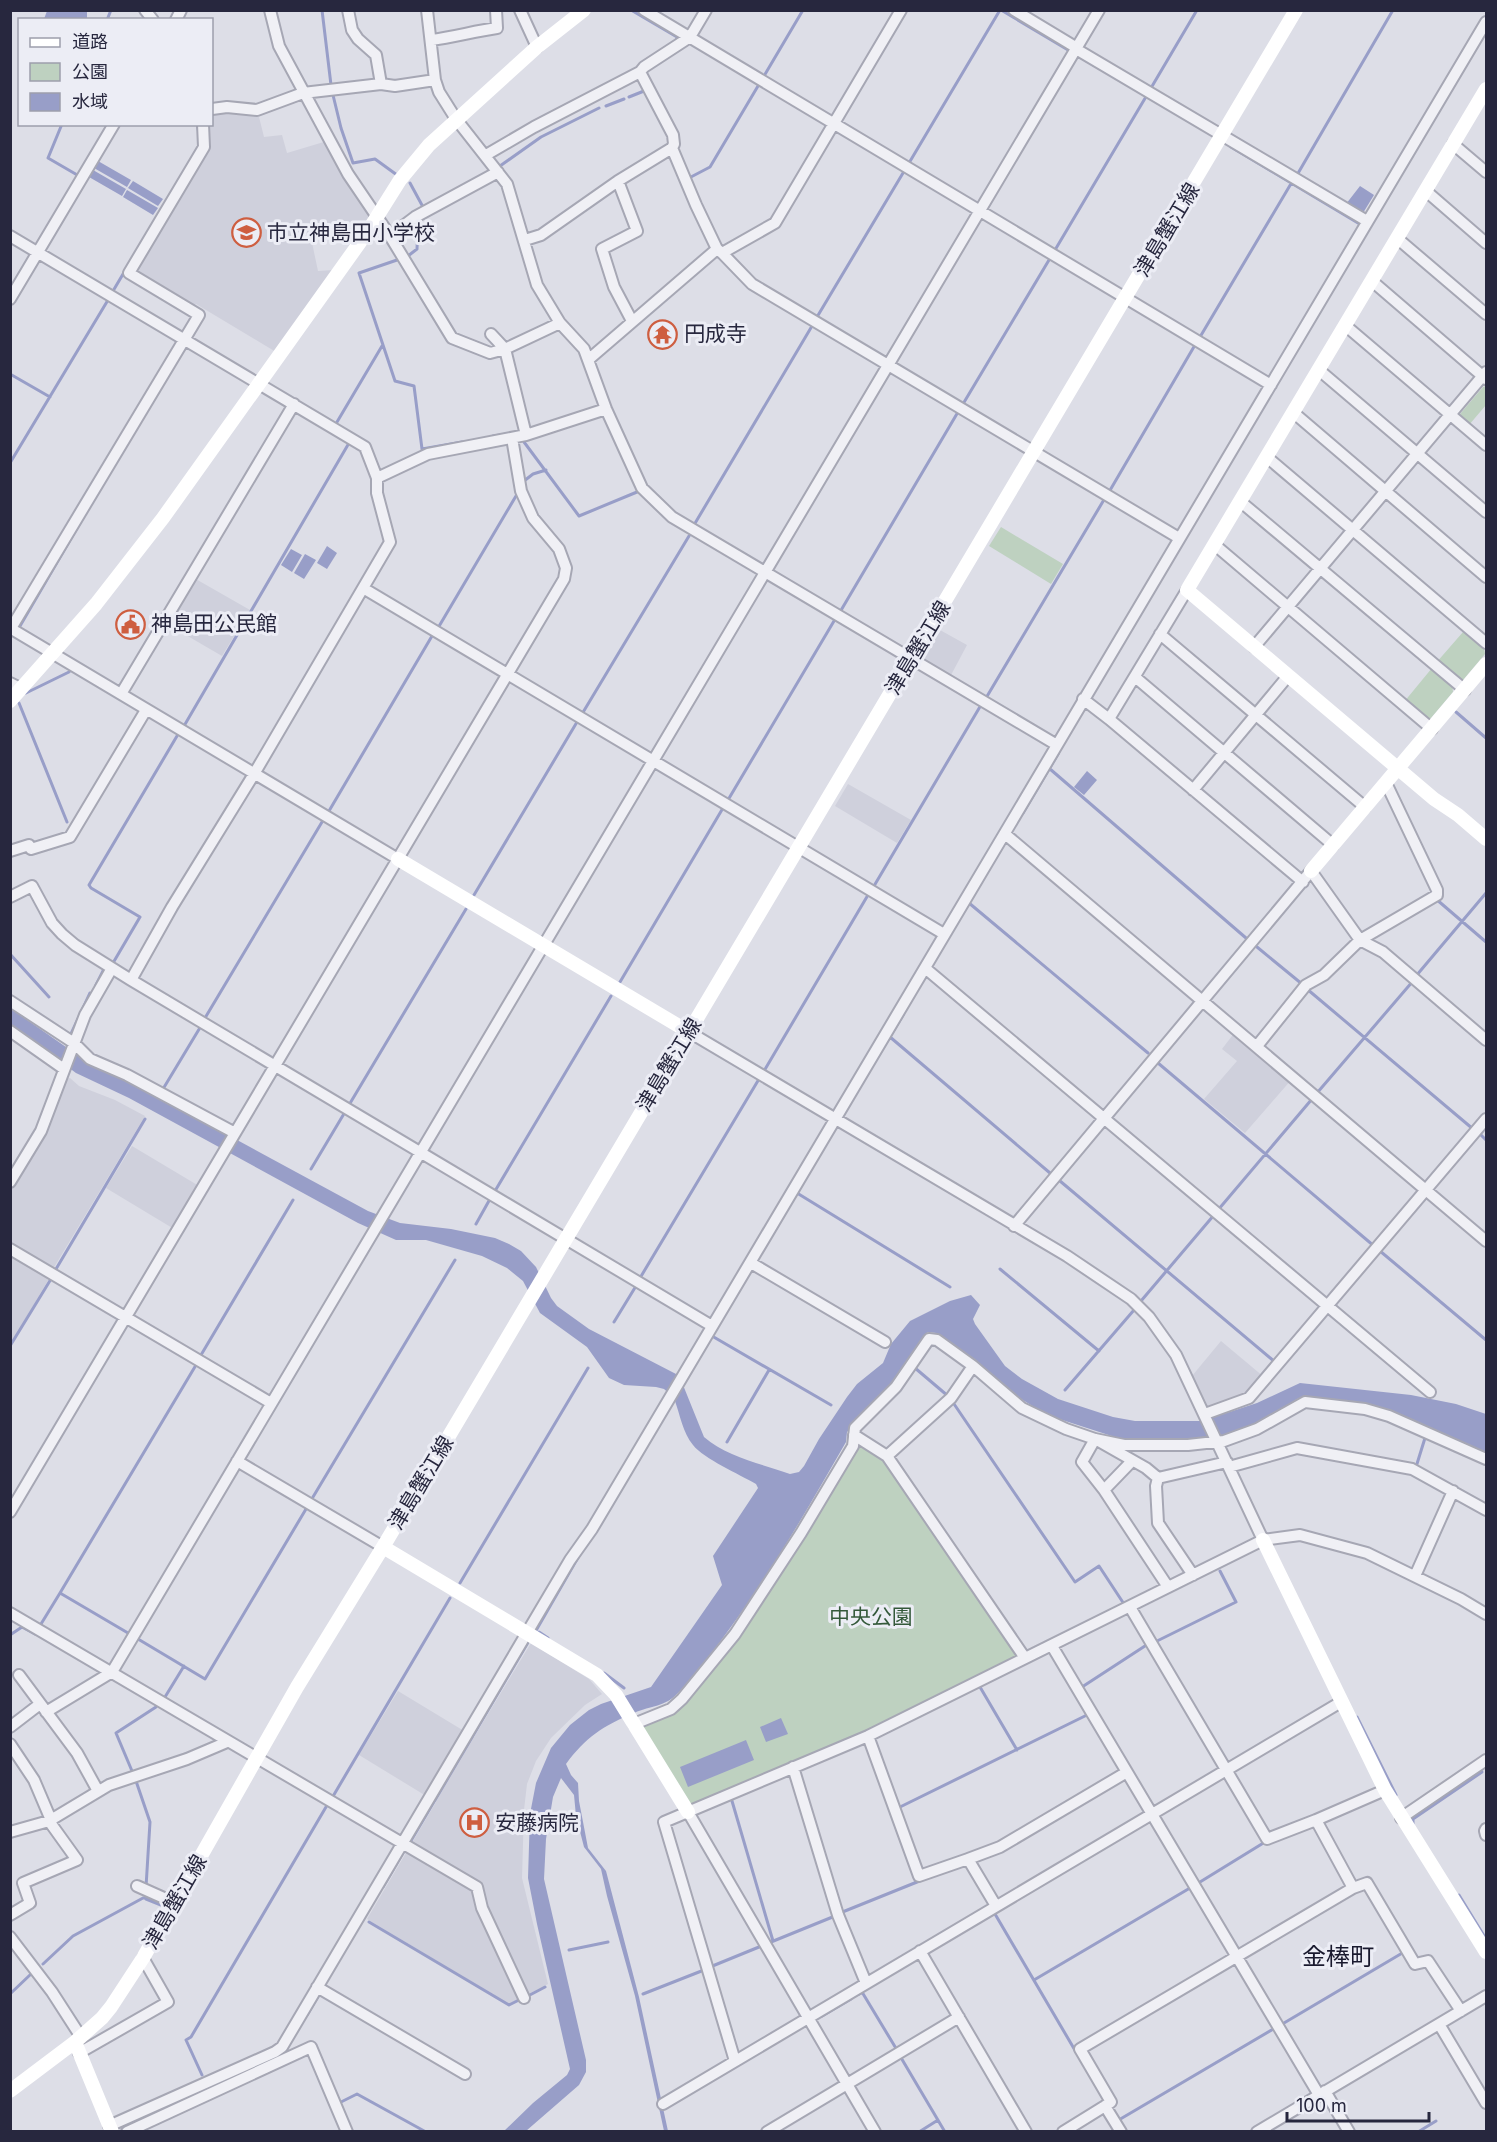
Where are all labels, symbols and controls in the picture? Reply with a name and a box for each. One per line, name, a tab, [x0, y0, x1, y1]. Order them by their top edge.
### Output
legend	[18, 18, 213, 126]
text: 道路	[72, 31, 108, 52]
text: 公園	[72, 61, 108, 82]
text: 水域	[72, 91, 108, 112]
street label: 津島蟹江線	[1129, 178, 1204, 281]
school or university icon: 市立神島田小学校	[230, 217, 262, 249]
place label: 市立神島田小学校	[267, 220, 435, 245]
temple icon: 円成寺	[647, 318, 679, 350]
place label: 円成寺	[684, 321, 747, 346]
street label: 津島蟹江線	[880, 596, 955, 699]
public building icon: 神島田公民館	[114, 608, 146, 640]
place label: 神島田公民館	[151, 611, 277, 636]
street label: 津島蟹江線	[631, 1013, 706, 1116]
street label: 津島蟹江線	[383, 1431, 458, 1534]
park label: 中央公園	[829, 1604, 913, 1629]
hospital icon: 安藤病院	[458, 1807, 490, 1839]
place label: 安藤病院	[495, 1810, 579, 1835]
street label: 津島蟹江線	[137, 1850, 212, 1953]
district label: 金棒町	[1302, 1942, 1374, 1971]
scale bar	[1287, 2085, 1430, 2123]
text: 100 m	[1296, 2095, 1347, 2116]

